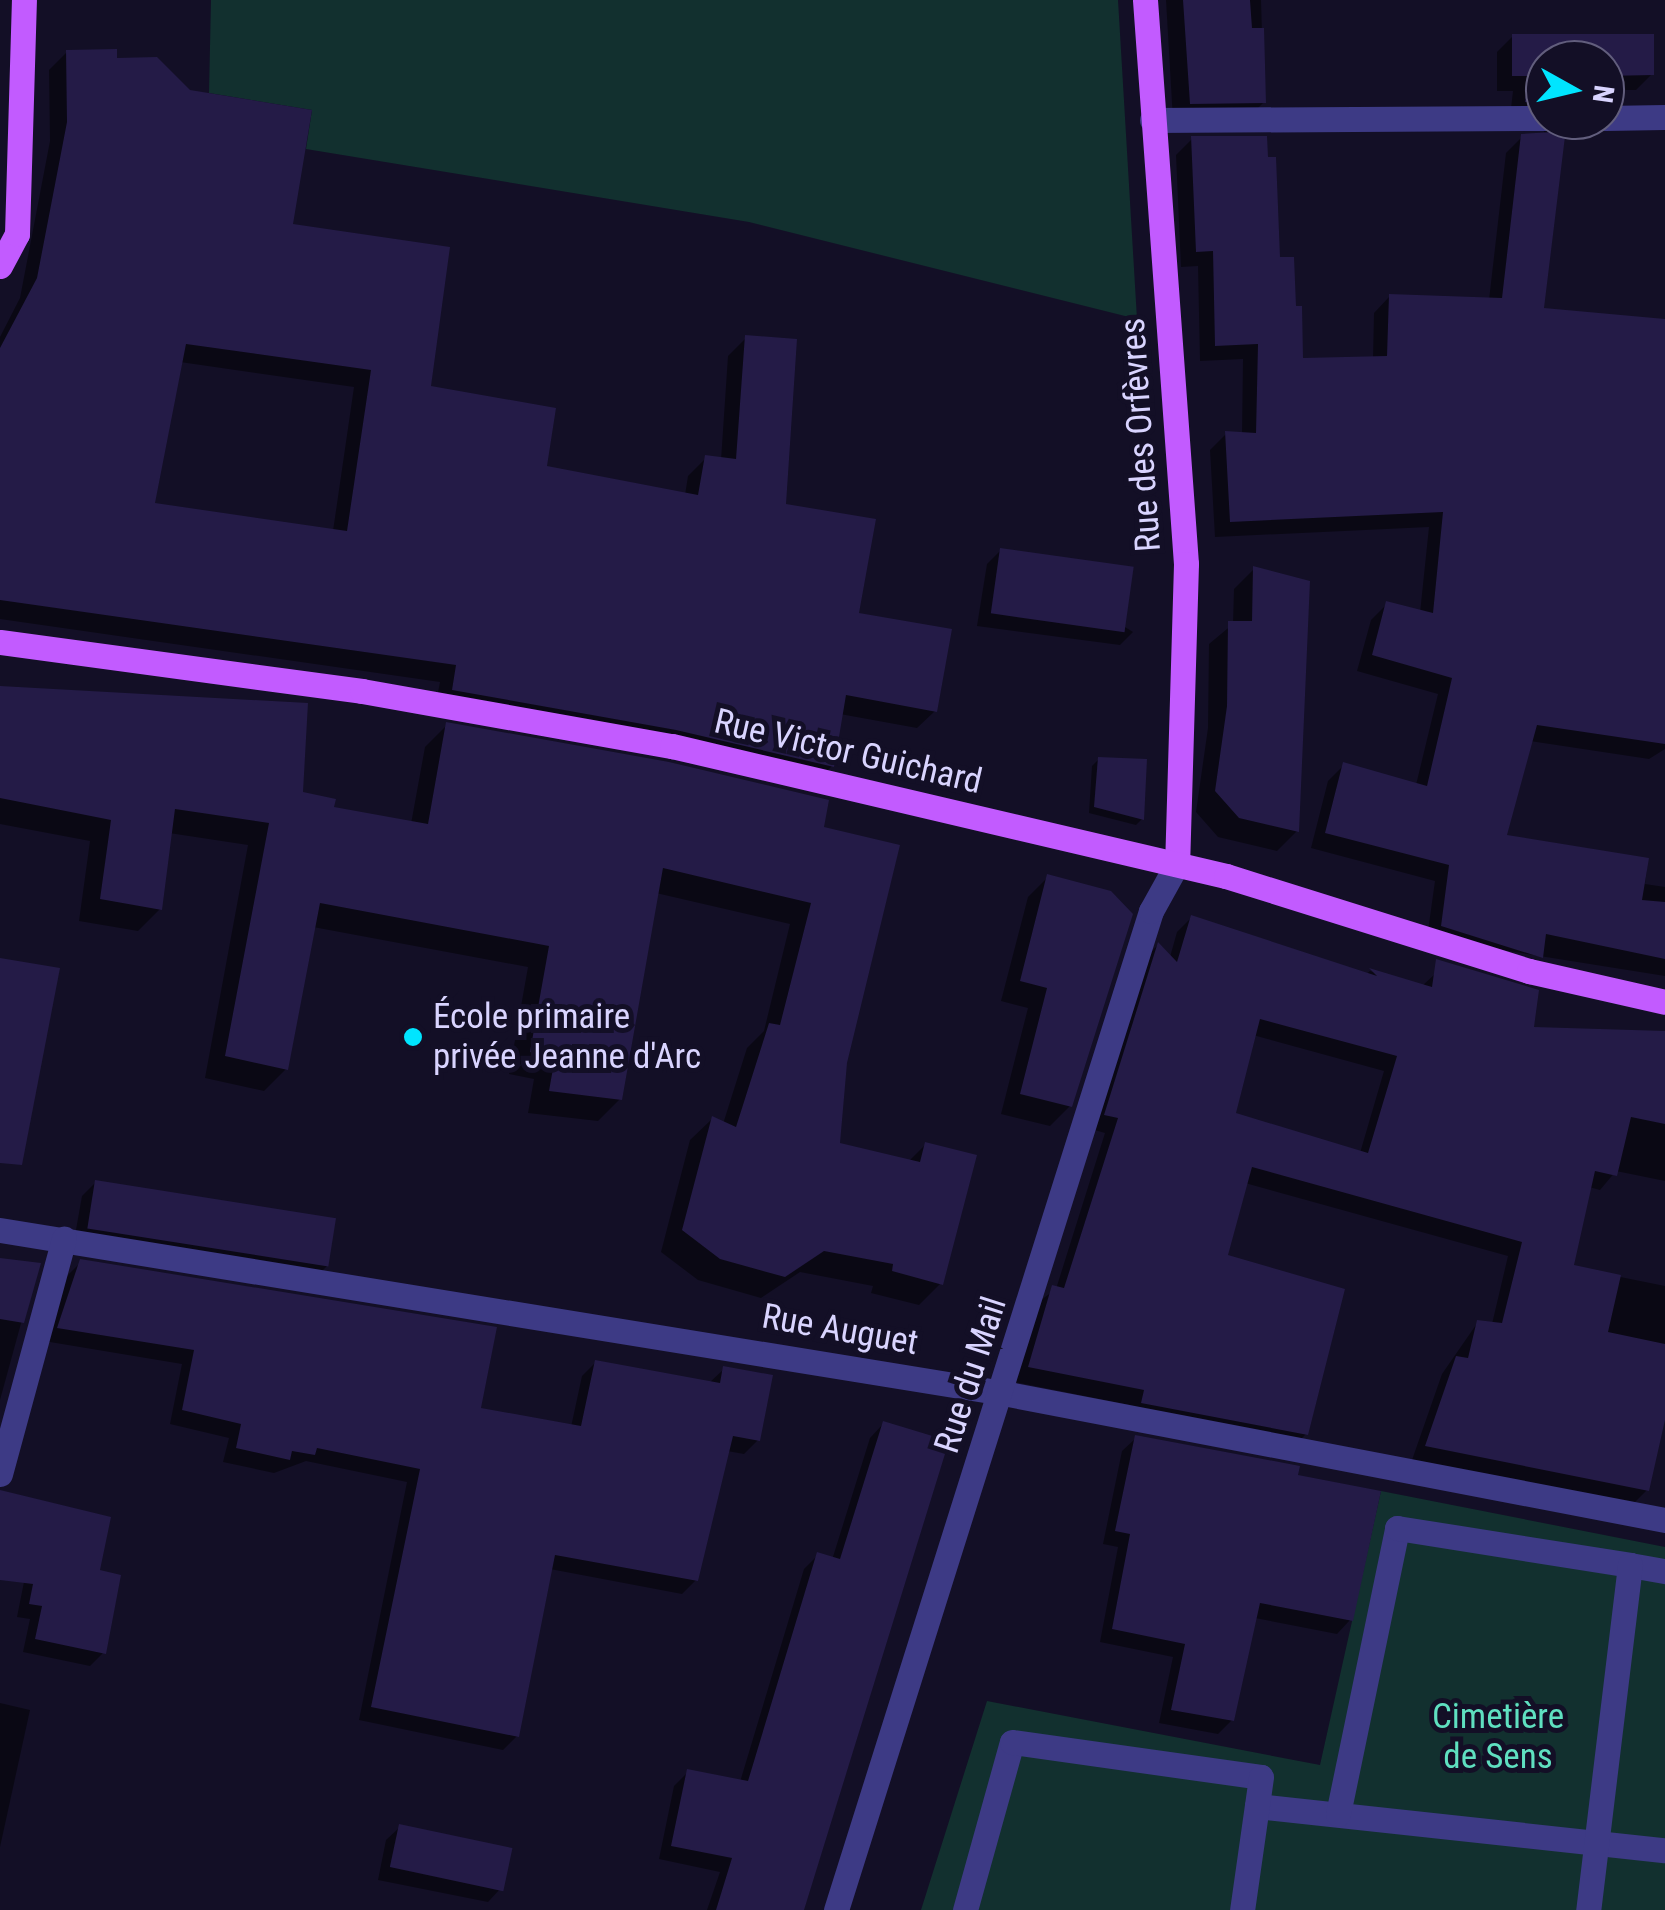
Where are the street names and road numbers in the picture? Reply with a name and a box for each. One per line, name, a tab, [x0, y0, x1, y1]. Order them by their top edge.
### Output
street label: Rue des Orfèvres	[1112, 317, 1170, 553]
street label: Rue Victor Guichard	[710, 701, 986, 803]
street label: Rue du Mail	[926, 1292, 1016, 1458]
street label: Rue Auguet	[759, 1296, 921, 1364]

